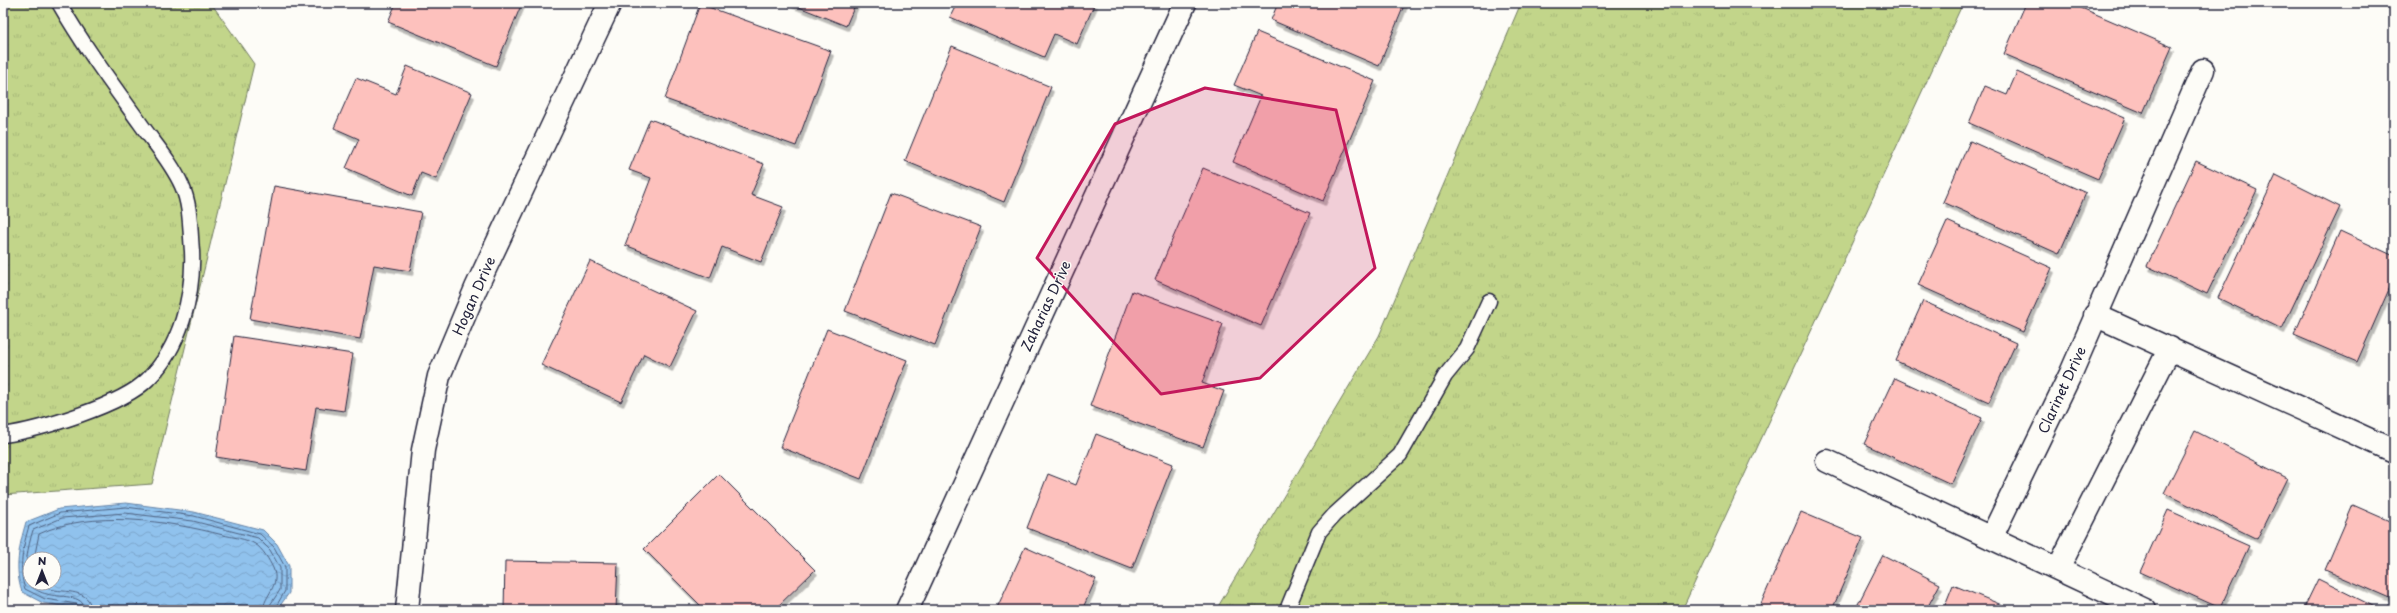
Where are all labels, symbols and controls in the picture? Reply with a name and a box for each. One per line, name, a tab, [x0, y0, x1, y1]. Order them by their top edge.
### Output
street label: Hogan Drive	[447, 253, 500, 339]
street label: Zaharias Drive	[1015, 257, 1076, 355]
street label: Clarinet Drive	[2032, 343, 2091, 437]
north arrow	[22, 551, 62, 591]
text: N	[38, 552, 47, 569]

